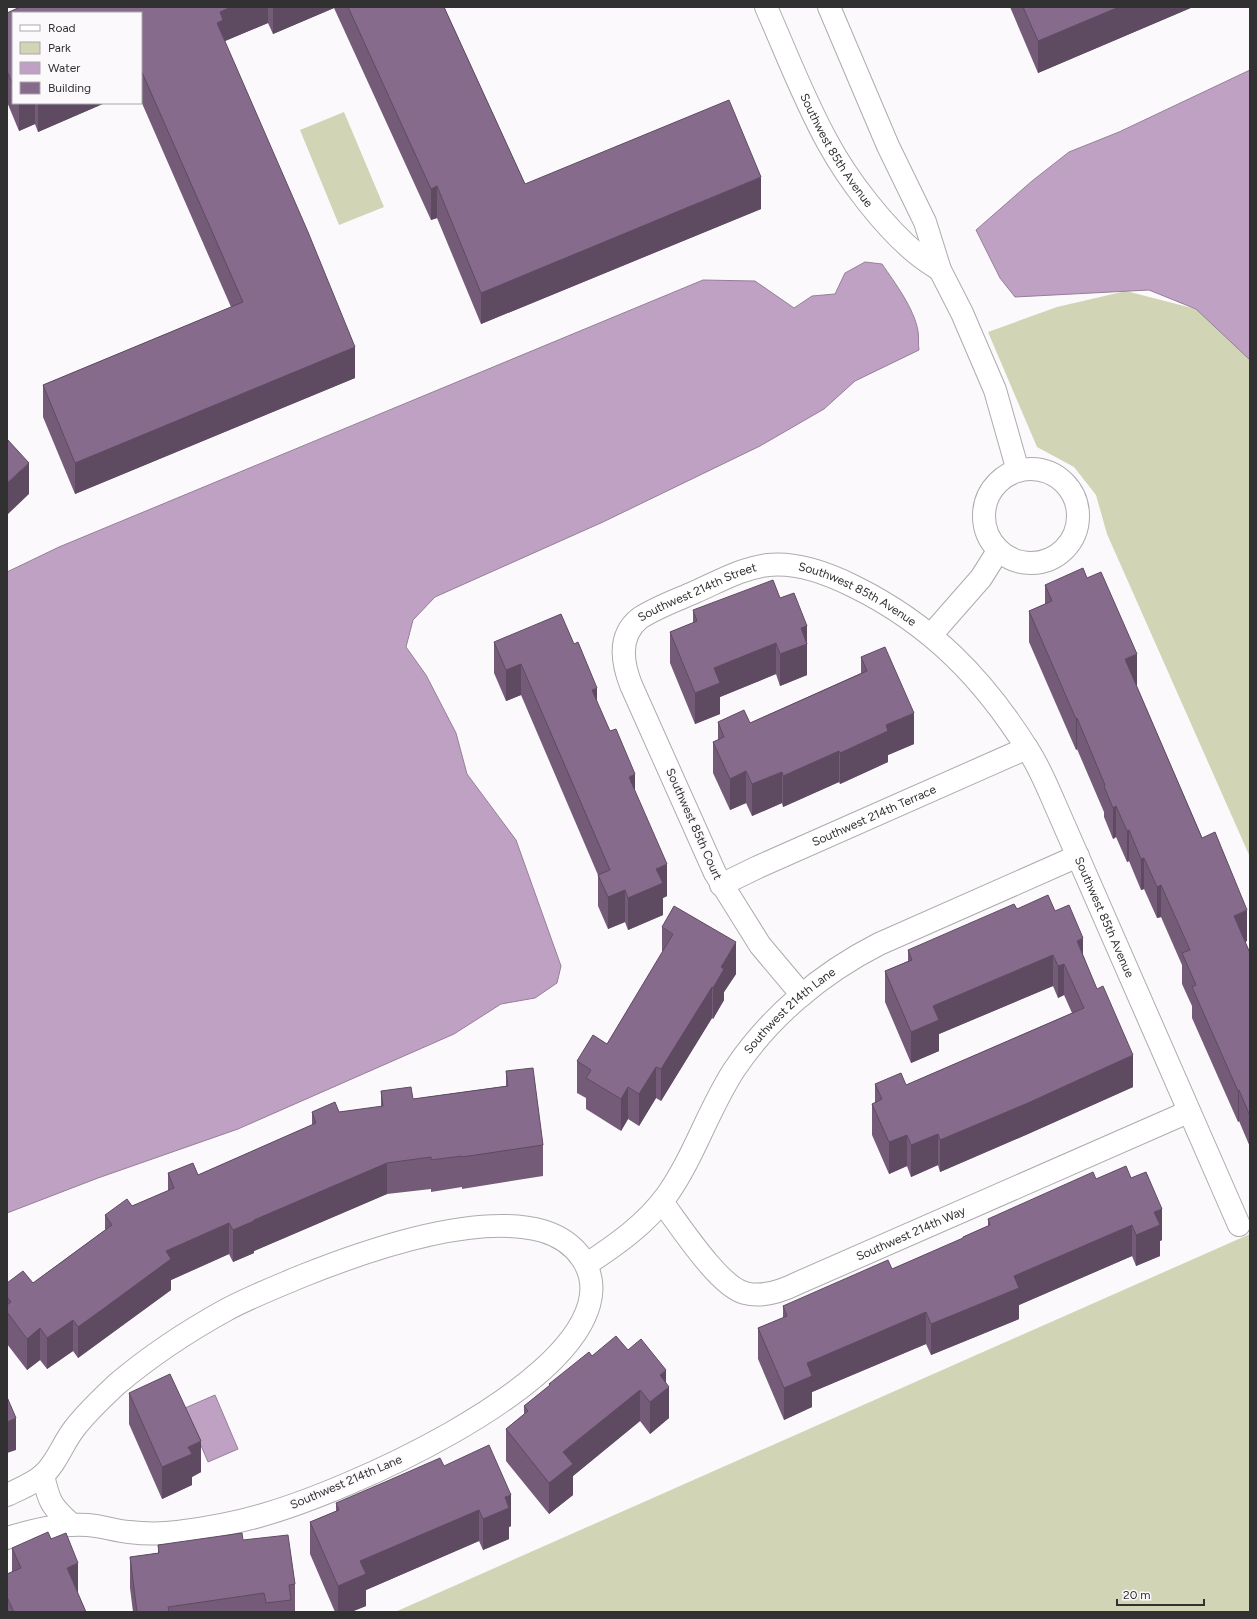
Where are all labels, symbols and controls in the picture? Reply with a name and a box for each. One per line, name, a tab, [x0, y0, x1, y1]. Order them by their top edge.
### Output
legend	[12, 12, 142, 104]
text: Road	[48, 21, 76, 35]
text: Park	[48, 41, 71, 55]
text: Water	[48, 61, 80, 75]
text: Building	[48, 81, 91, 95]
street label: Southwest 85th Avenue	[797, 91, 876, 210]
street label: Southwest 214th Street	[635, 560, 758, 625]
street label: Southwest 85th Avenue	[797, 560, 919, 629]
street label: Southwest 85th Court	[663, 766, 725, 882]
street label: Southwest 214th Terrace	[810, 782, 939, 849]
street label: Southwest 85th Avenue	[1072, 855, 1137, 980]
street label: Southwest 214th Lane	[741, 965, 838, 1057]
street label: Southwest 214th Way	[854, 1203, 968, 1264]
street label: Southwest 214th Lane	[288, 1452, 404, 1512]
scale bar	[1117, 1581, 1204, 1607]
text: 20 m	[1123, 1588, 1151, 1602]

